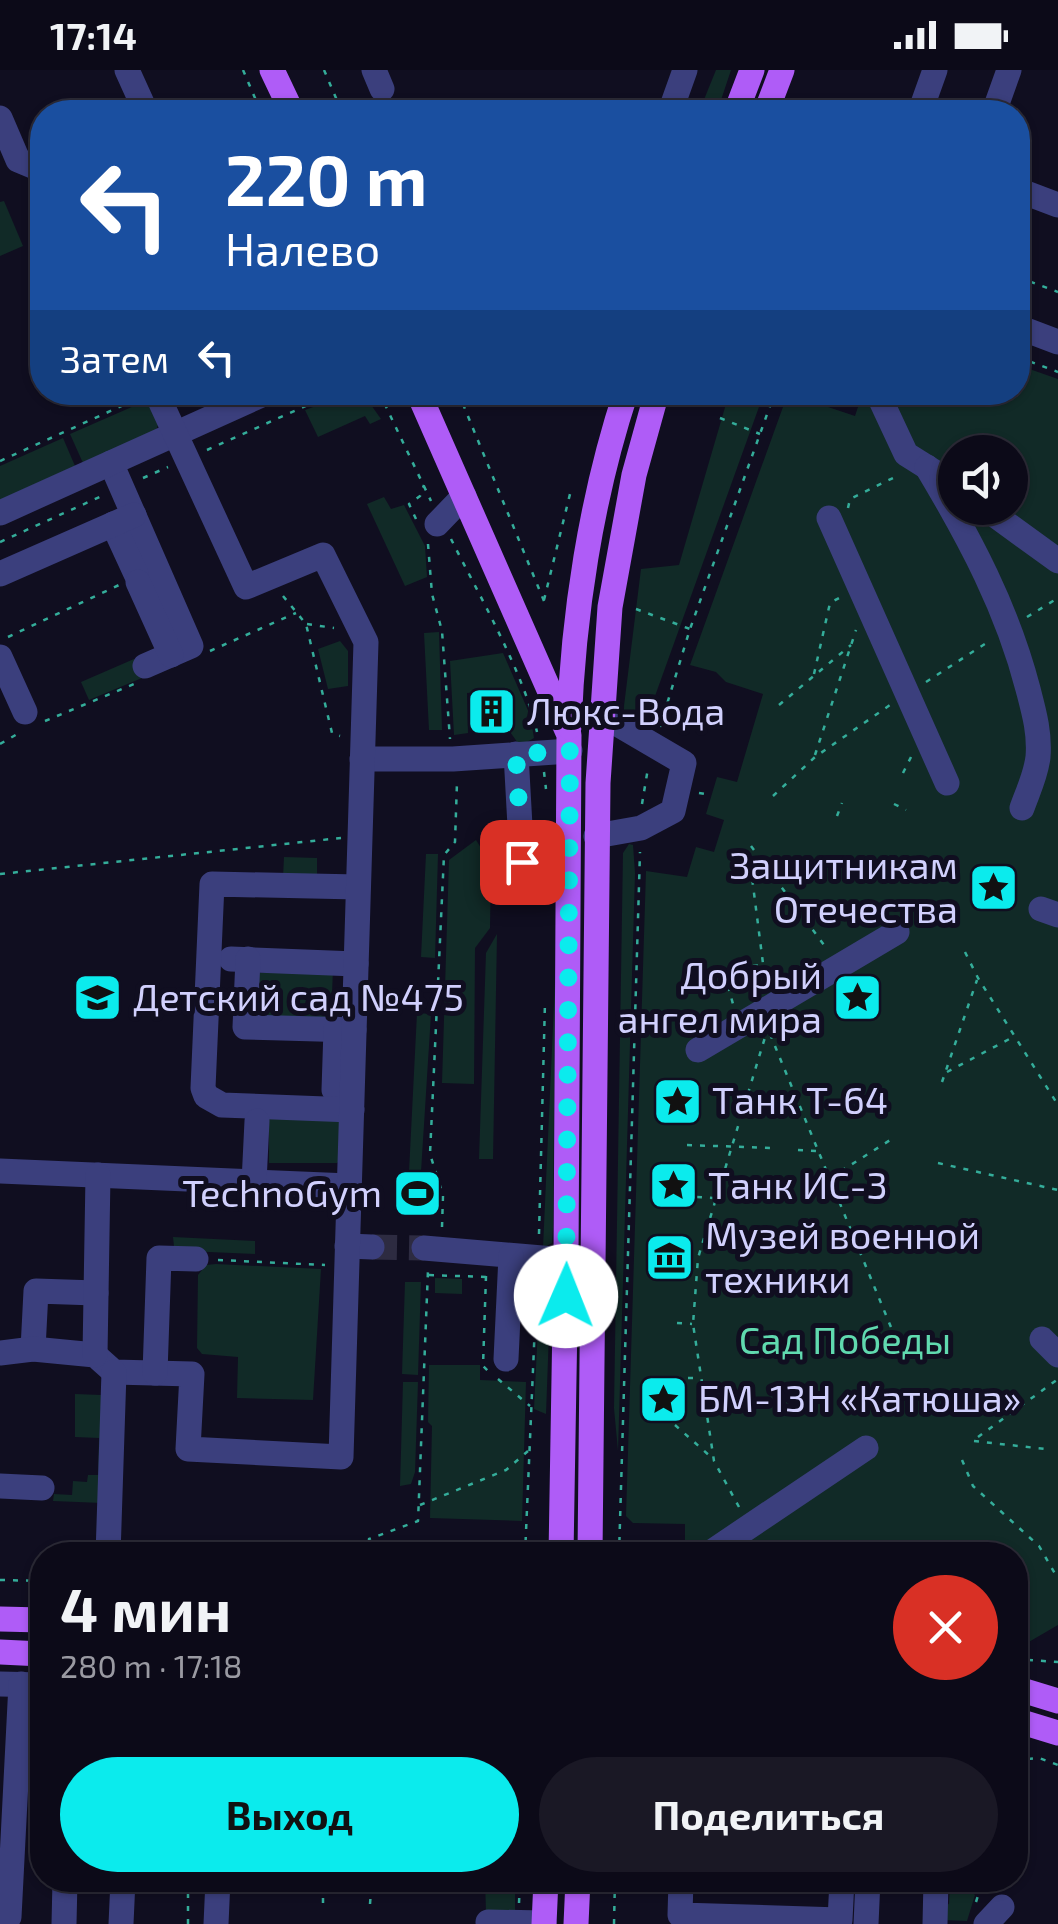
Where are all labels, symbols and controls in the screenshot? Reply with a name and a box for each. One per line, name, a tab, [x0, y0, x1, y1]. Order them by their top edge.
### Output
text: 17:14	[50, 12, 137, 58]
text: 220 m	[225, 136, 427, 220]
icon: left	[60, 140, 190, 270]
text: Налево	[225, 221, 380, 275]
icon: left	[189, 330, 244, 385]
text: Затем	[60, 335, 169, 381]
map controls	[938, 435, 1028, 525]
button: sound	[938, 435, 1028, 525]
building icon: Люкс-Вода	[466, 686, 518, 738]
place label: Люкс-Вода	[527, 687, 725, 733]
pin	[480, 820, 565, 905]
icon: arrive	[495, 835, 550, 890]
place label: Защитникам Отечества	[729, 841, 958, 931]
place icon: Защитникам Отечества	[967, 862, 1019, 914]
place label: Добрый ангел мира	[617, 951, 822, 1041]
school or university icon: Детский сад №475	[72, 972, 124, 1024]
place icon: Добрый ангел мира	[831, 972, 883, 1024]
place label: Детский сад №475	[133, 973, 464, 1019]
place icon: Танк Т-64	[651, 1075, 703, 1127]
place label: Танк Т-64	[712, 1076, 888, 1122]
place icon: Танк ИС-3	[647, 1160, 699, 1212]
place label: Танк ИС-3	[708, 1161, 888, 1207]
sports icon: TechnoGym	[391, 1168, 443, 1220]
place label: TechnoGym	[182, 1169, 382, 1215]
place label: Музей военной техники	[705, 1211, 980, 1301]
museum icon: Музей военной техники	[644, 1232, 696, 1284]
position arrow	[514, 1244, 618, 1348]
park label: Сад Победы	[739, 1316, 951, 1362]
place icon: БМ-13Н «Катюша»	[637, 1373, 689, 1425]
place label: БМ-13Н «Катюша»	[698, 1374, 1021, 1420]
text: 4 мин	[60, 1572, 231, 1644]
button: close	[893, 1575, 998, 1680]
text: 280 m · 17:18	[60, 1646, 243, 1684]
button: Выход	[60, 1757, 519, 1872]
button: Поделиться	[539, 1757, 998, 1872]

